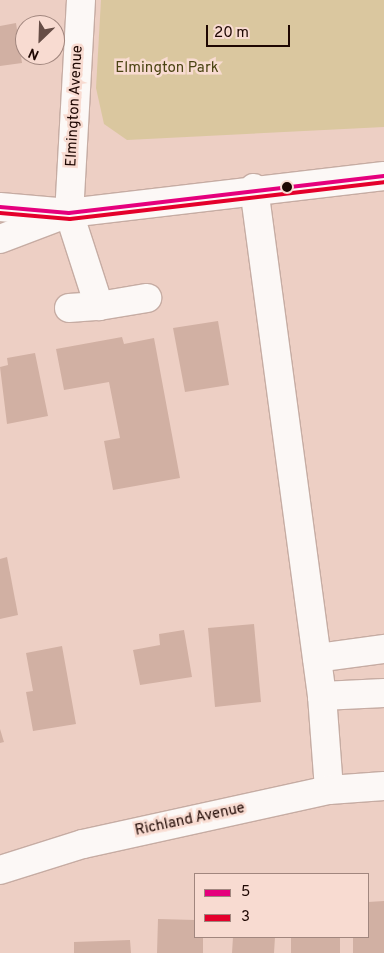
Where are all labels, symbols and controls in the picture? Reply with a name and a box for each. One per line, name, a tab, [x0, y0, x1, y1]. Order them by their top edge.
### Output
north arrow	[15, 15, 65, 65]
scale bar	[209, 15, 293, 47]
text: 20 m	[214, 24, 249, 43]
text: N	[26, 43, 42, 63]
street label: Elmington Avenue	[63, 44, 87, 168]
park label: Elmington Park	[115, 60, 219, 78]
unlabelled marker	[282, 182, 292, 192]
street label: Richland Avenue	[133, 800, 247, 840]
legend	[194, 873, 369, 938]
text: 5	[241, 883, 250, 902]
text: 3	[241, 908, 250, 927]

